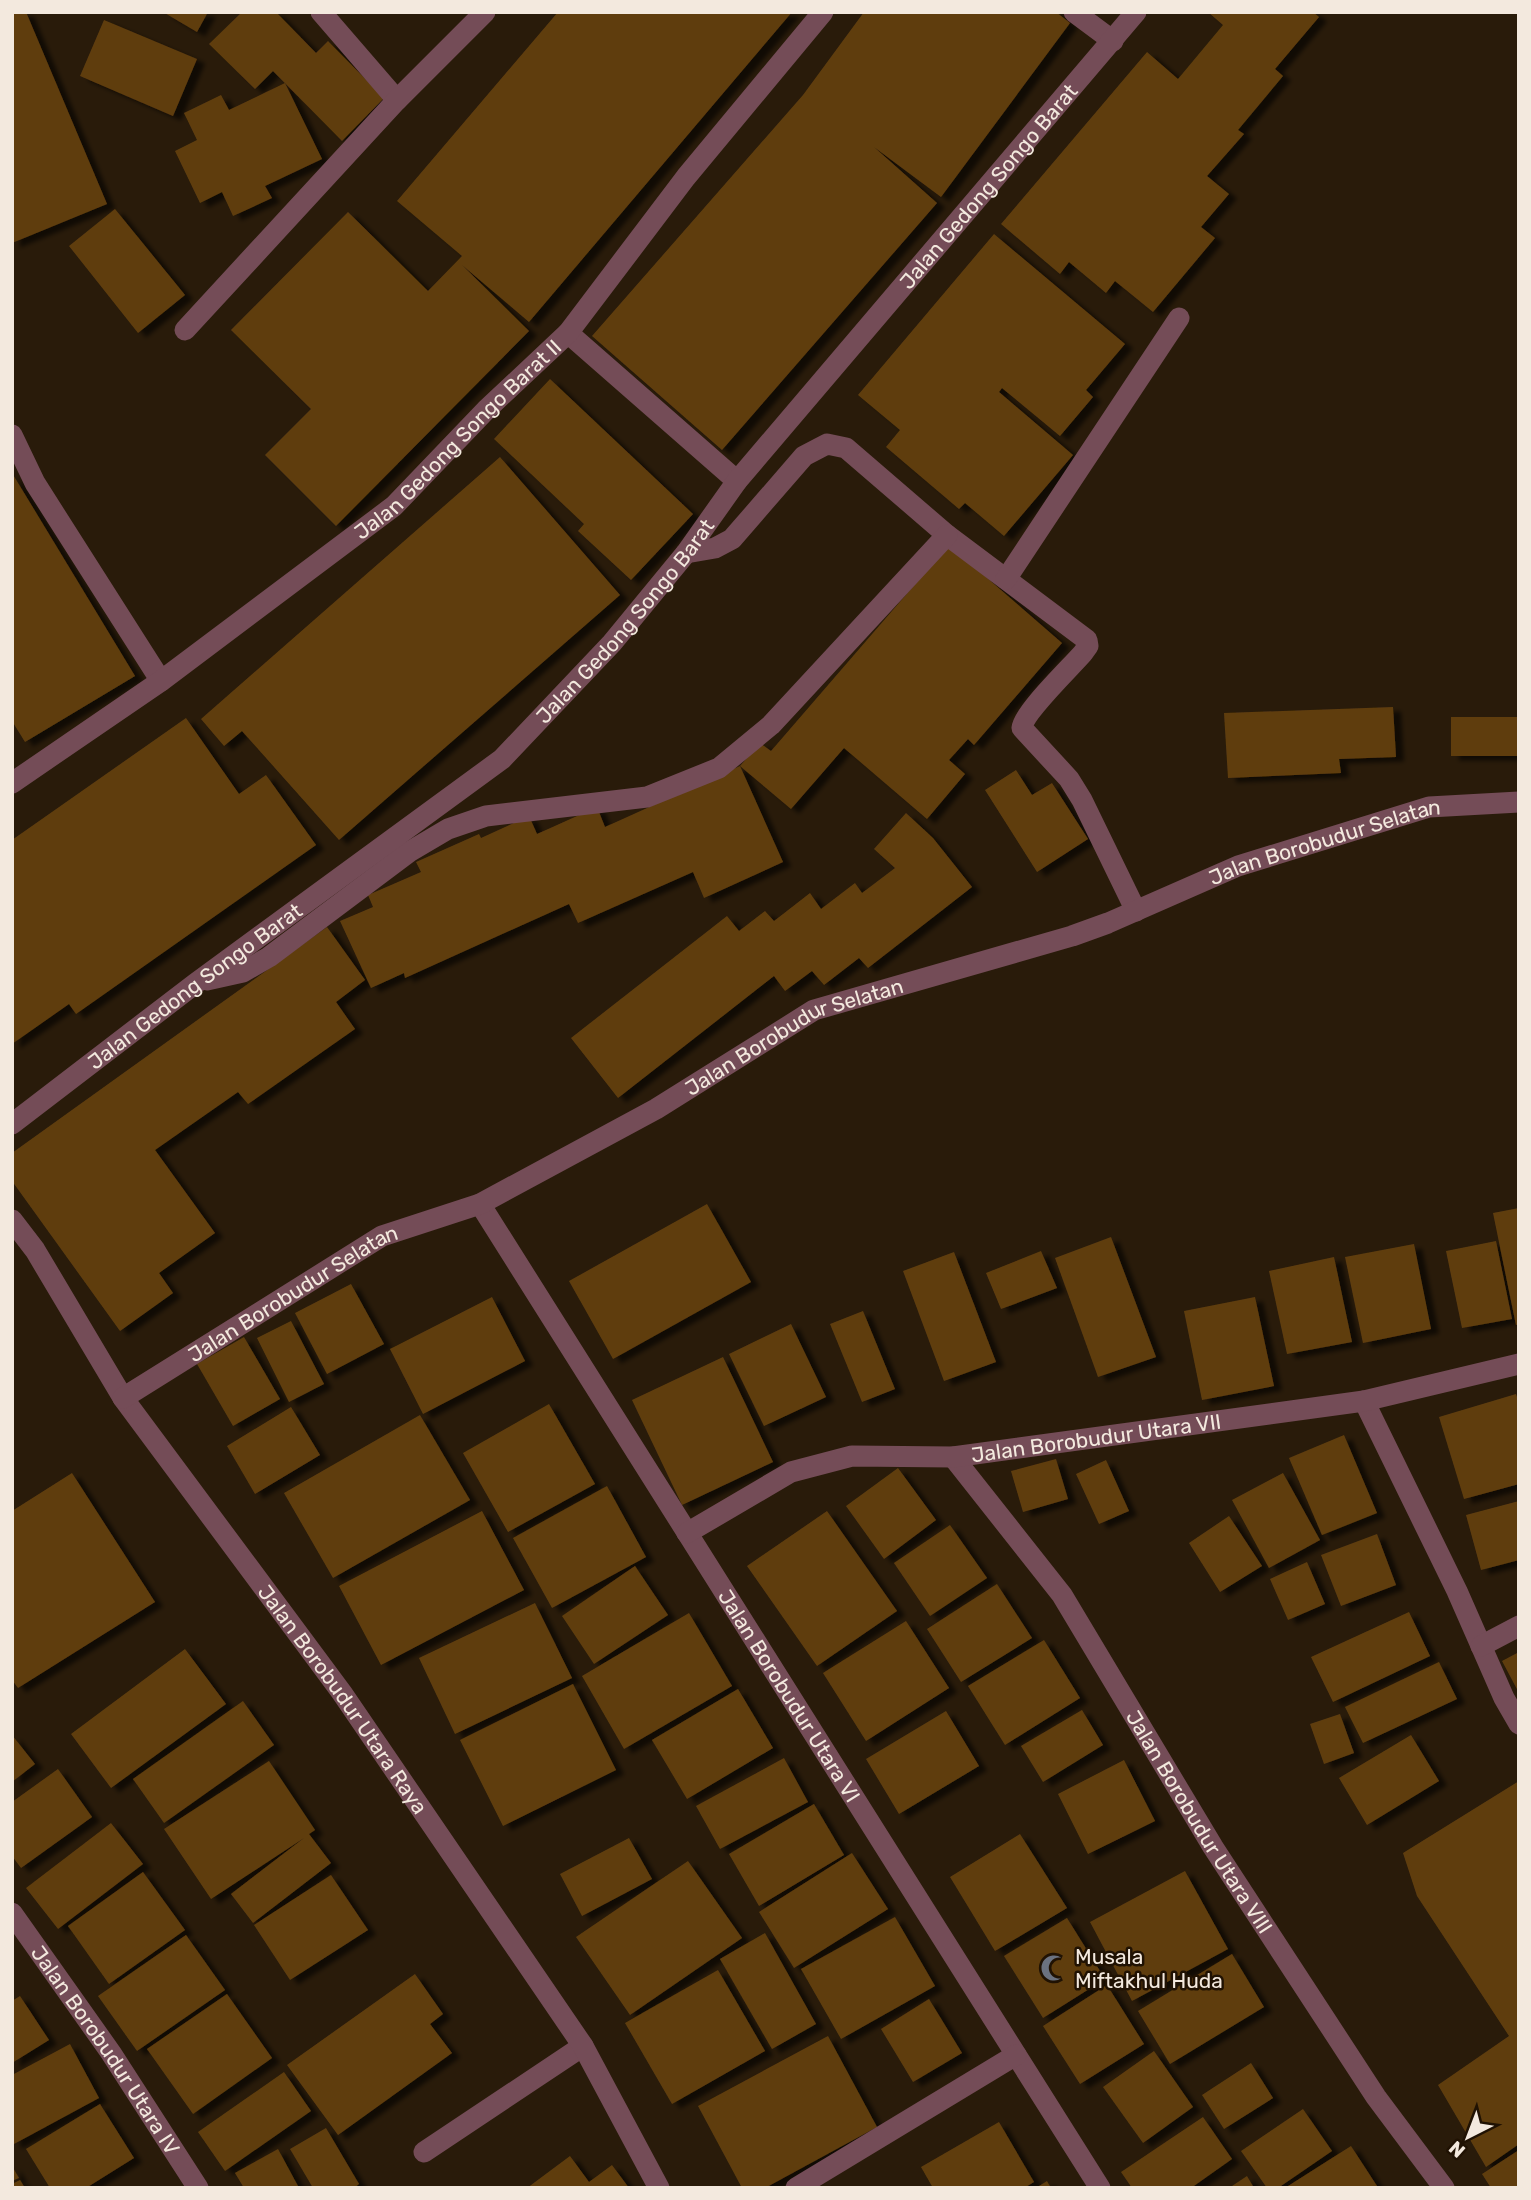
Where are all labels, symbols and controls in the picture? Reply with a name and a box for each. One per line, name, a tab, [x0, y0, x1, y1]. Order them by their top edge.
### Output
street label: Jalan Gedong Songo Barat	[894, 78, 1082, 294]
street label: Jalan Gedong Songo Barat II	[349, 334, 566, 544]
street label: Jalan Gedong Songo Barat	[530, 514, 719, 728]
street label: Jalan Borobudur Selatan	[1205, 794, 1441, 890]
street label: Jalan Gedong Songo Barat	[82, 897, 307, 1074]
street label: Jalan Borobudur Selatan	[680, 973, 906, 1100]
street label: Jalan Borobudur Selatan	[183, 1219, 401, 1367]
street label: Jalan Borobudur Utara VII	[969, 1408, 1223, 1467]
street label: Jalan Borobudur Utara Raya	[253, 1580, 433, 1818]
street label: Jalan Borobudur Utara VI	[713, 1585, 866, 1806]
street label: Jalan Borobudur Utara VIII	[1121, 1705, 1278, 1938]
street label: Jalan Borobudur Utara IV	[26, 1941, 186, 2159]
place label: Musala Miftakhul Huda	[1075, 1944, 1223, 1993]
mosque icon: Musala Miftakhul Huda	[1039, 1953, 1069, 1983]
north arrow	[1433, 2102, 1503, 2172]
text: N	[1444, 2136, 1470, 2162]

